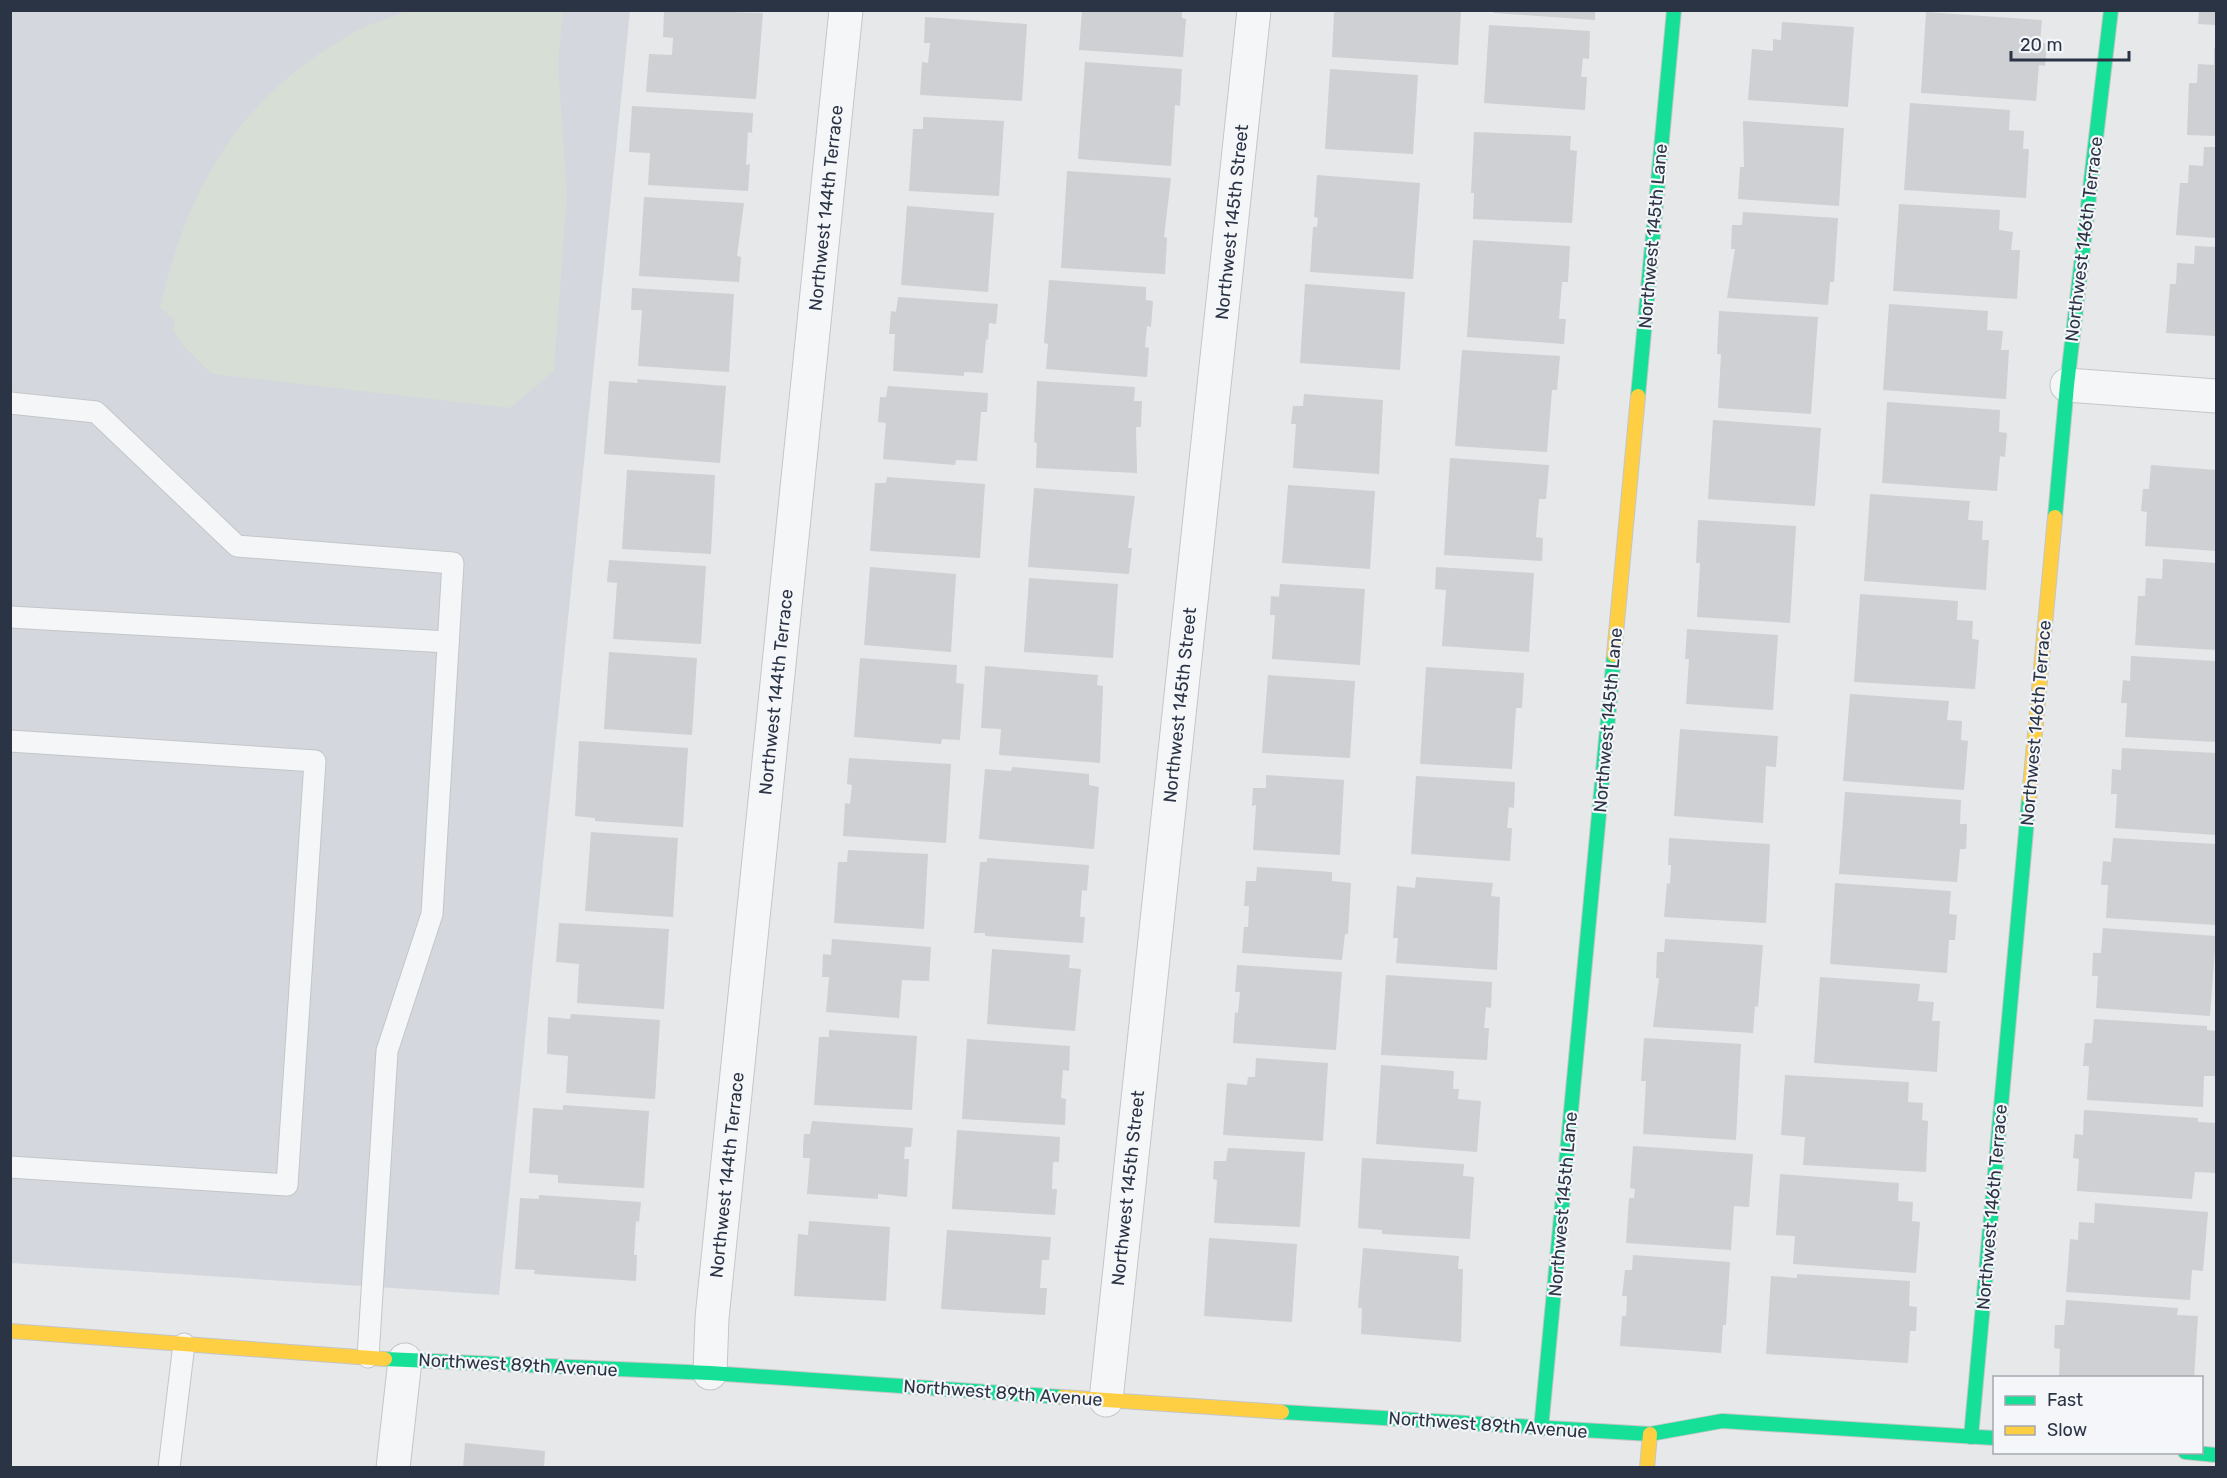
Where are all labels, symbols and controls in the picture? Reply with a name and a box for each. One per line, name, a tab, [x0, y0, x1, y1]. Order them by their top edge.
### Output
scale bar	[2011, 24, 2130, 62]
text: 20 m	[2020, 34, 2062, 56]
street label: Northwest 144th Terrace	[804, 104, 848, 312]
street label: Northwest 145th Street	[1211, 123, 1253, 321]
street label: Northwest 146th Terrace	[2061, 135, 2107, 343]
street label: Northwest 145th Lane	[1634, 143, 1672, 329]
street label: Northwest 144th Terrace	[754, 588, 798, 796]
street label: Northwest 145th Street	[1159, 606, 1201, 804]
street label: Northwest 146th Terrace	[2016, 619, 2056, 827]
street label: Northwest 145th Lane	[1589, 627, 1627, 813]
street label: Northwest 144th Terrace	[705, 1071, 749, 1279]
street label: Northwest 145th Street	[1107, 1089, 1149, 1287]
street label: Northwest 146th Terrace	[1972, 1103, 2012, 1311]
street label: Northwest 145th Lane	[1544, 1111, 1582, 1297]
street label: Northwest 89th Avenue	[418, 1349, 618, 1381]
street label: Northwest 89th Avenue	[903, 1375, 1103, 1411]
legend	[1993, 1376, 2203, 1454]
text: Fast	[2047, 1389, 2083, 1411]
street label: Northwest 89th Avenue	[1388, 1407, 1588, 1443]
text: Slow	[2047, 1419, 2087, 1441]

